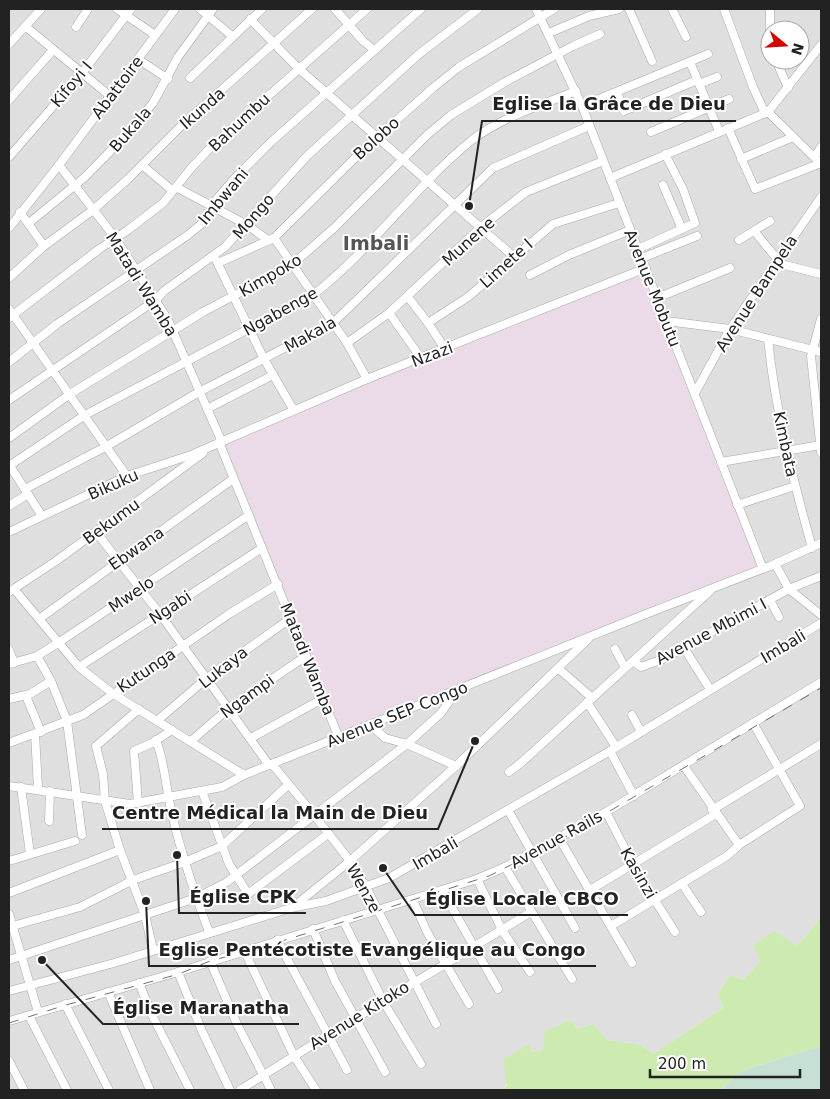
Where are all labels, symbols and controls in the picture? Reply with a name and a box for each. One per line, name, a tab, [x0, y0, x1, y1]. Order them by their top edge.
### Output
north arrow	[760, 20, 810, 70]
text: N	[788, 41, 807, 57]
street label: Abattoire	[88, 52, 147, 122]
street label: Kifoyi I	[47, 58, 96, 111]
street label: Ikunda	[176, 84, 229, 133]
callout: Eglise la Grâce de Dieu	[482, 88, 736, 121]
street label: Bahumbu	[205, 89, 274, 156]
text: Eglise la Grâce de Dieu	[492, 93, 726, 114]
street label: Bukala	[105, 103, 155, 156]
street label: Bolobo	[350, 113, 403, 164]
street label: Imbwani	[194, 164, 252, 228]
street label: Mongo	[229, 190, 278, 243]
street label: Munene	[438, 213, 498, 270]
street label: Avenue Mobutu	[620, 227, 685, 350]
street label: Matadi Wamba	[102, 229, 181, 340]
street label: Avenue Bampela	[712, 231, 801, 355]
district label: Imbali	[343, 232, 409, 254]
street label: Limete I	[476, 235, 537, 292]
street label: Kimpoko	[236, 250, 305, 301]
street label: Ngabenge	[240, 283, 321, 340]
street label: Makala	[281, 312, 340, 356]
street label: Nzazi	[409, 338, 456, 371]
street label: Kimbata	[769, 410, 802, 479]
street label: Bikuku	[85, 465, 141, 504]
street label: Bekumu	[79, 494, 143, 548]
street label: Ebwana	[105, 523, 168, 574]
street label: Mwelo	[105, 572, 158, 617]
street label: Ngabi	[146, 587, 195, 628]
street label: Avenue Mbimi I	[653, 594, 770, 669]
street label: Matadi Wamba	[276, 600, 339, 718]
street label: Imbali	[757, 626, 809, 667]
street label: Lukaya	[195, 642, 252, 692]
street label: Kutunga	[113, 644, 179, 697]
street label: Ngampi	[217, 670, 278, 722]
street label: Avenue SEP Congo	[324, 677, 471, 751]
callout: Centre Médical la Main de Dieu	[102, 796, 438, 829]
text: Centre Médical la Main de Dieu	[112, 802, 428, 823]
street label: Avenue Rails	[507, 806, 606, 873]
street label: Imbali	[409, 833, 461, 874]
street label: Kasinzi	[616, 844, 661, 902]
street label: Wenze	[342, 860, 385, 916]
callout: Église CPK	[179, 880, 306, 913]
callout: Église Locale CBCO	[415, 882, 628, 915]
text: Église CPK	[189, 886, 298, 907]
text: Église Locale CBCO	[425, 888, 619, 909]
callout: Eglise Pentécotiste Evangélique au Congo	[149, 933, 596, 966]
text: Eglise Pentécotiste Evangélique au Congo	[159, 939, 585, 960]
street label: Avenue Kitoko	[306, 977, 413, 1054]
callout: Église Maranatha	[103, 991, 299, 1024]
text: Église Maranatha	[113, 997, 289, 1018]
scale bar	[650, 1046, 800, 1078]
text: 200 m	[658, 1055, 706, 1073]

